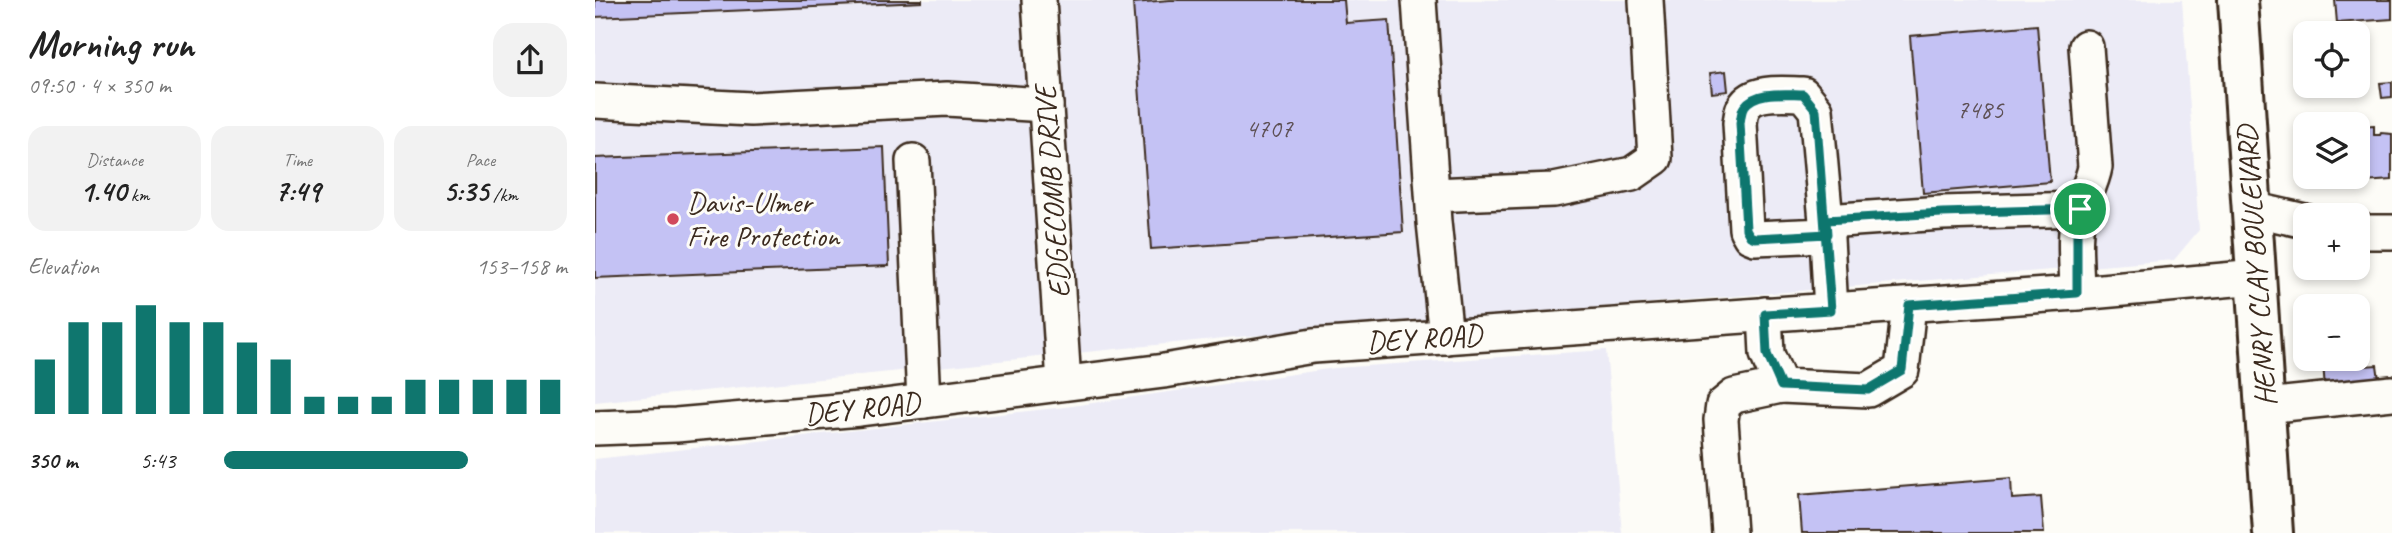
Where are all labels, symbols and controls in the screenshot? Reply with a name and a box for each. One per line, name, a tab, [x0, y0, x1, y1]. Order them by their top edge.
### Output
text: Morning run	[28, 21, 194, 68]
map controls	[2293, 21, 2370, 371]
button: locate	[2293, 21, 2370, 98]
button: share	[493, 23, 567, 97]
text: 09:50 · 4 × 350 m	[28, 71, 171, 100]
street label: EDGECOMB DRIVE	[1025, 81, 1078, 299]
house number: 7485	[1957, 93, 2005, 126]
house number: 4707	[1246, 112, 1294, 145]
button: layers	[2293, 112, 2370, 189]
street label: HENRY CLAY BOULEVARD	[2227, 122, 2285, 408]
text: Distance	[86, 148, 143, 172]
text: Time	[283, 148, 312, 172]
text: Pace	[466, 148, 495, 172]
text: 1.40	[80, 172, 126, 210]
text: 7:49	[275, 172, 320, 210]
text: 5:35	[443, 172, 489, 210]
pin	[2050, 179, 2110, 239]
text: km	[126, 183, 149, 207]
text: /km	[489, 183, 518, 207]
place label: Davis-Ulmer Fire Protection	[687, 183, 841, 255]
icon: arrive	[2061, 190, 2099, 228]
button: +	[2293, 203, 2370, 280]
marker: Davis-Ulmer Fire Protection	[665, 211, 681, 227]
text: Elevation	[28, 252, 99, 281]
text: 153–158 m	[476, 252, 567, 281]
button: −	[2293, 294, 2370, 371]
street label: DEY ROAD	[1365, 315, 1485, 361]
street label: DEY ROAD	[803, 383, 924, 433]
text: 350 m	[28, 446, 77, 475]
text: 5:43	[140, 446, 176, 475]

